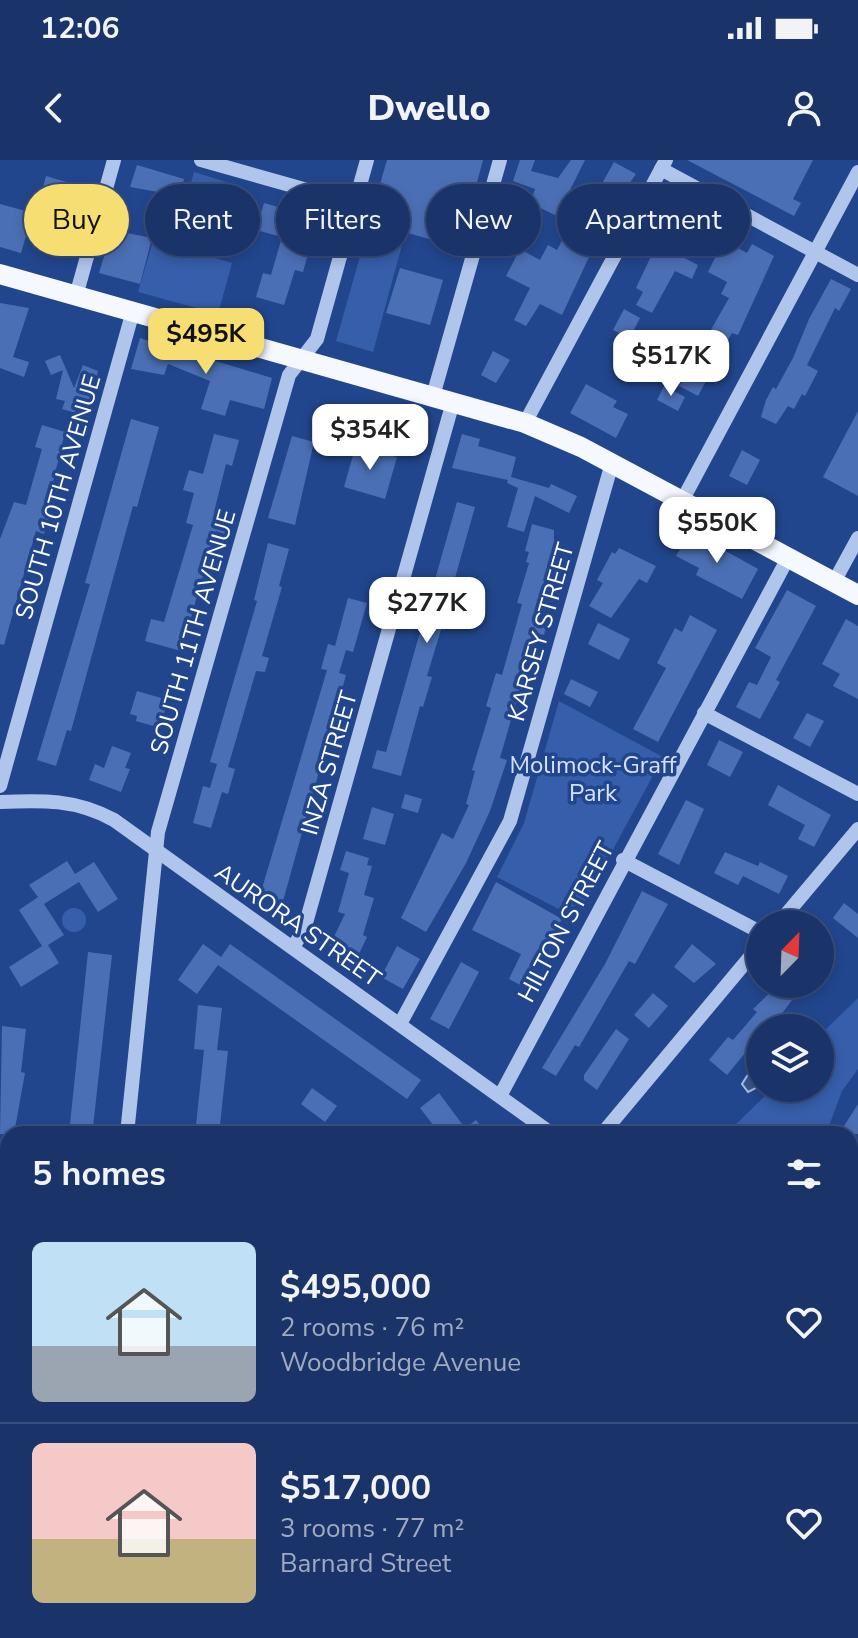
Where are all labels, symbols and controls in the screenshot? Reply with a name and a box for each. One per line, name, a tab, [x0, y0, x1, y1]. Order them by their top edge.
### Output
text: 12:06	[40, 8, 119, 49]
text: Dwello	[367, 84, 491, 133]
icon: back	[32, 86, 76, 130]
icon: person	[782, 86, 826, 130]
chip: Buy	[24, 184, 129, 256]
chip: Rent	[145, 184, 260, 256]
chip: Filters	[276, 184, 410, 256]
chip: New	[426, 184, 541, 256]
chip: Apartment	[557, 184, 750, 256]
pin: $495K	[150, 308, 262, 376]
text: $495K	[166, 316, 246, 351]
pin: $517K	[615, 330, 727, 398]
text: $517K	[631, 338, 711, 373]
street label: SOUTH 10TH AVENUE	[8, 371, 108, 623]
pin: $354K	[314, 404, 426, 472]
text: $354K	[330, 412, 410, 447]
pin: $550K	[661, 497, 773, 565]
text: $550K	[677, 505, 757, 540]
street label: SOUTH 11TH AVENUE	[143, 506, 243, 758]
street label: KARSEY STREET	[500, 539, 582, 725]
pin: $277K	[371, 577, 483, 645]
text: $277K	[387, 585, 467, 620]
street label: INZA STREET	[293, 687, 365, 839]
park label: Molimock-Graff Park	[509, 749, 678, 809]
street label: HILTON STREET	[510, 836, 622, 1008]
street label: AURORA STREET	[209, 856, 388, 995]
north arrow	[746, 910, 834, 998]
map controls	[746, 910, 834, 1102]
button: layers	[746, 1014, 834, 1102]
text: 5 homes	[32, 1151, 166, 1197]
icon: filters	[782, 1152, 826, 1196]
text: $495,000	[280, 1264, 431, 1310]
icon: home	[96, 1274, 192, 1370]
icon: heart	[782, 1300, 826, 1344]
text: 2 rooms · 76 m²	[280, 1310, 464, 1345]
text: Woodbridge Avenue	[280, 1345, 521, 1380]
text: $517,000	[280, 1465, 431, 1511]
icon: home	[96, 1475, 192, 1571]
icon: heart	[782, 1501, 826, 1545]
text: 3 rooms · 77 m²	[280, 1511, 464, 1546]
text: Barnard Street	[280, 1546, 451, 1581]

